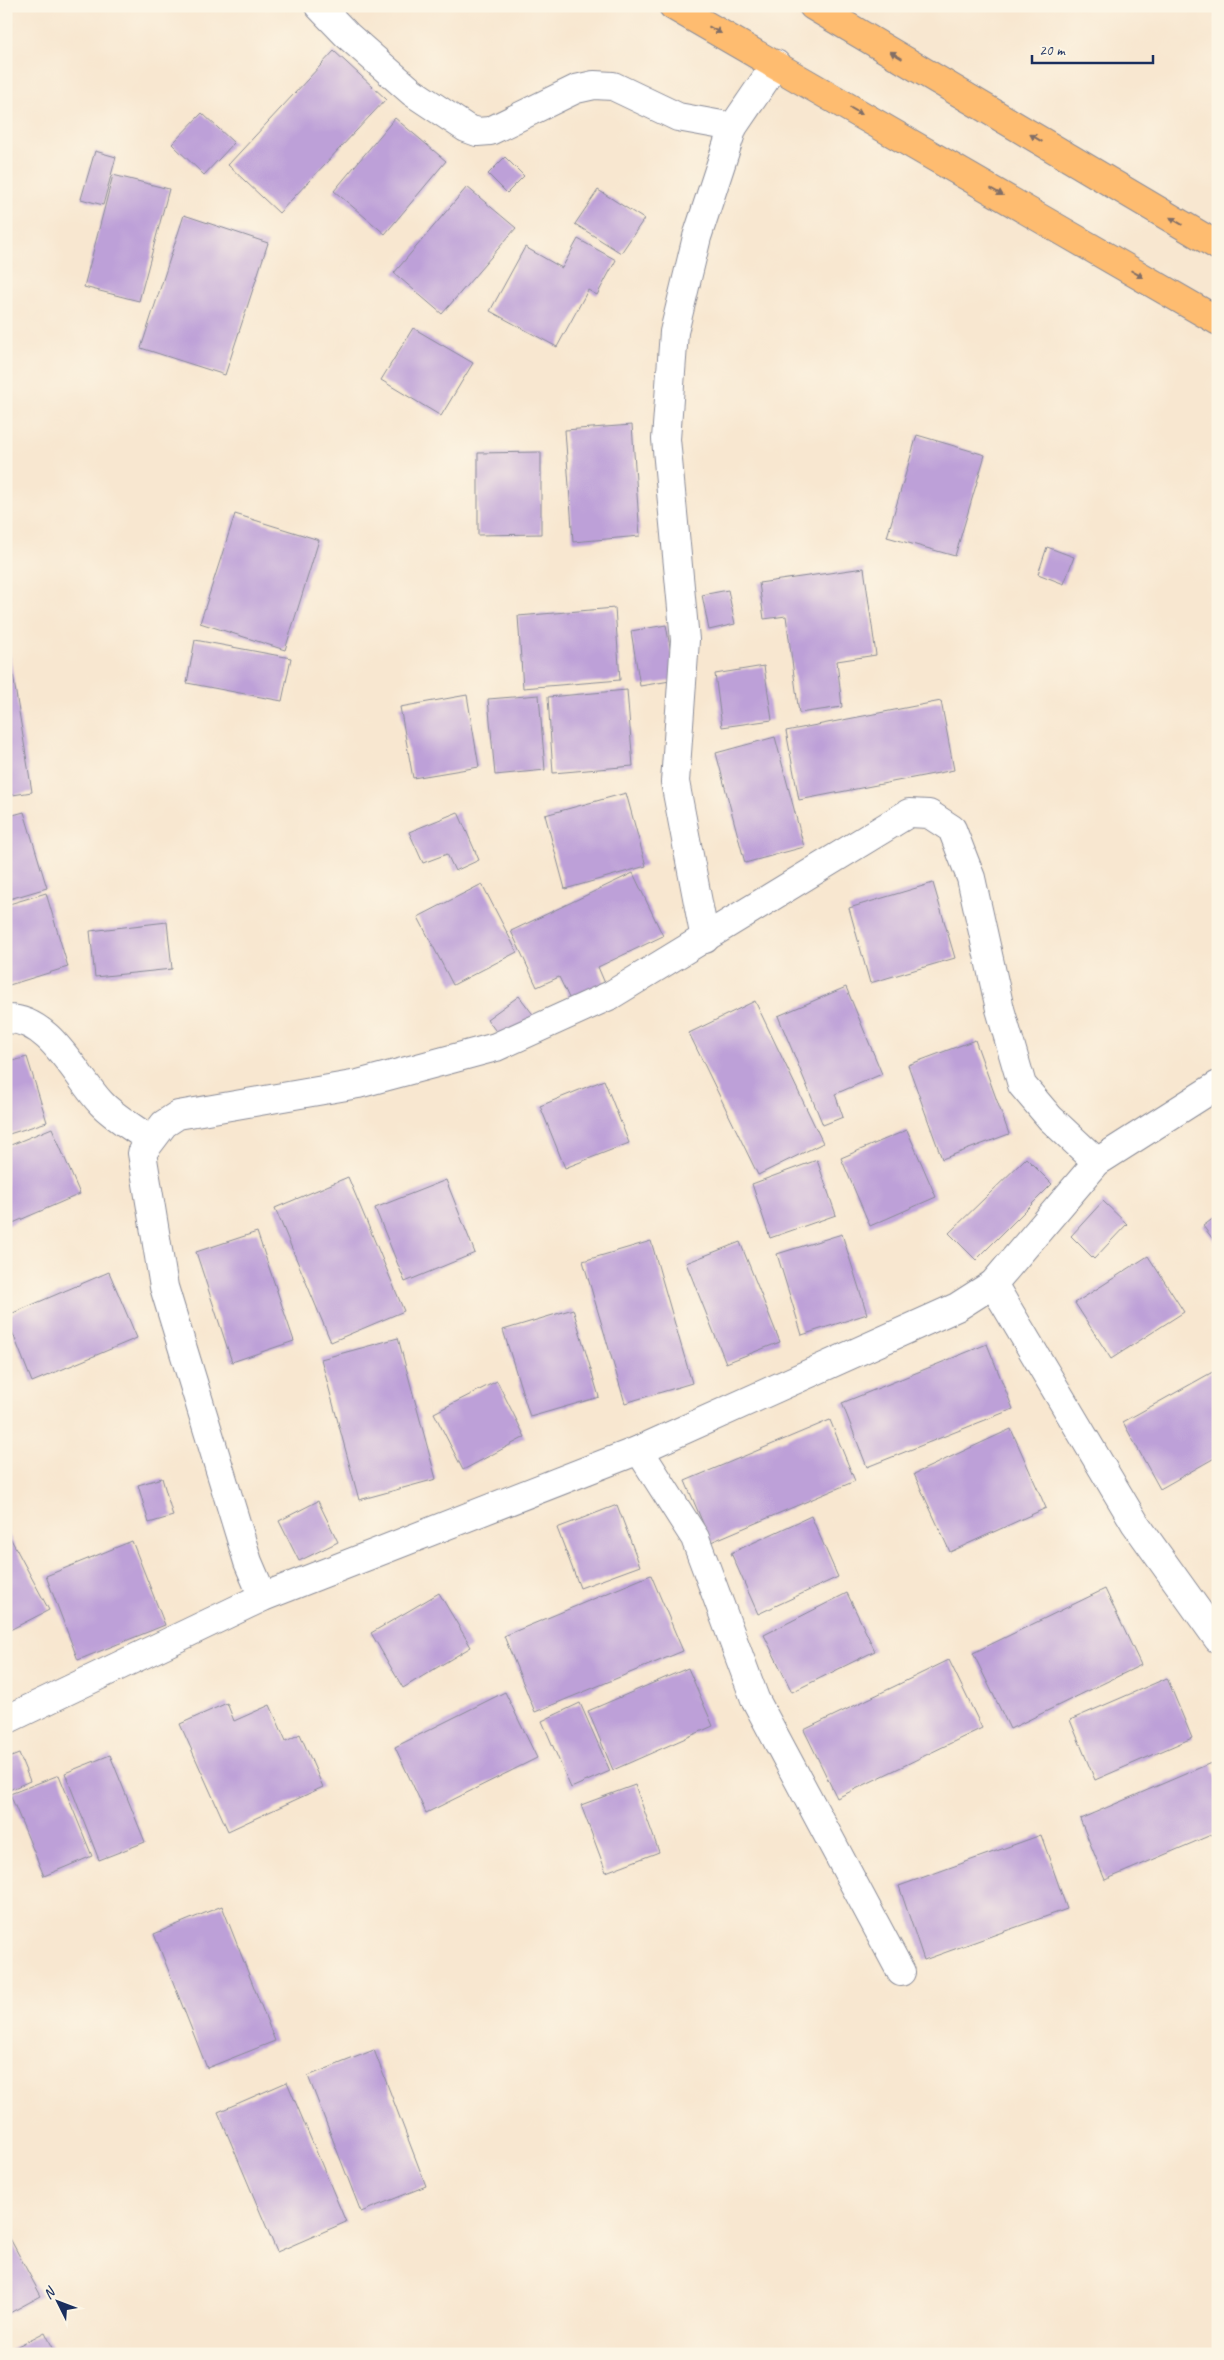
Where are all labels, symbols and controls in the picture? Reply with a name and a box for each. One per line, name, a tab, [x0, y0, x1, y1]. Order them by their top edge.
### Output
one-way arrow	[708, 26, 723, 34]
scale bar	[1032, 32, 1153, 64]
text: 20 m	[1039, 41, 1066, 60]
one-way arrow	[889, 51, 904, 59]
one-way arrow	[850, 106, 863, 115]
one-way arrow	[1029, 134, 1044, 142]
one-way arrow	[990, 188, 1003, 197]
one-way arrow	[1168, 217, 1183, 225]
one-way arrow	[1130, 270, 1145, 278]
north arrow	[32, 2278, 82, 2328]
text: N	[39, 2283, 59, 2303]

